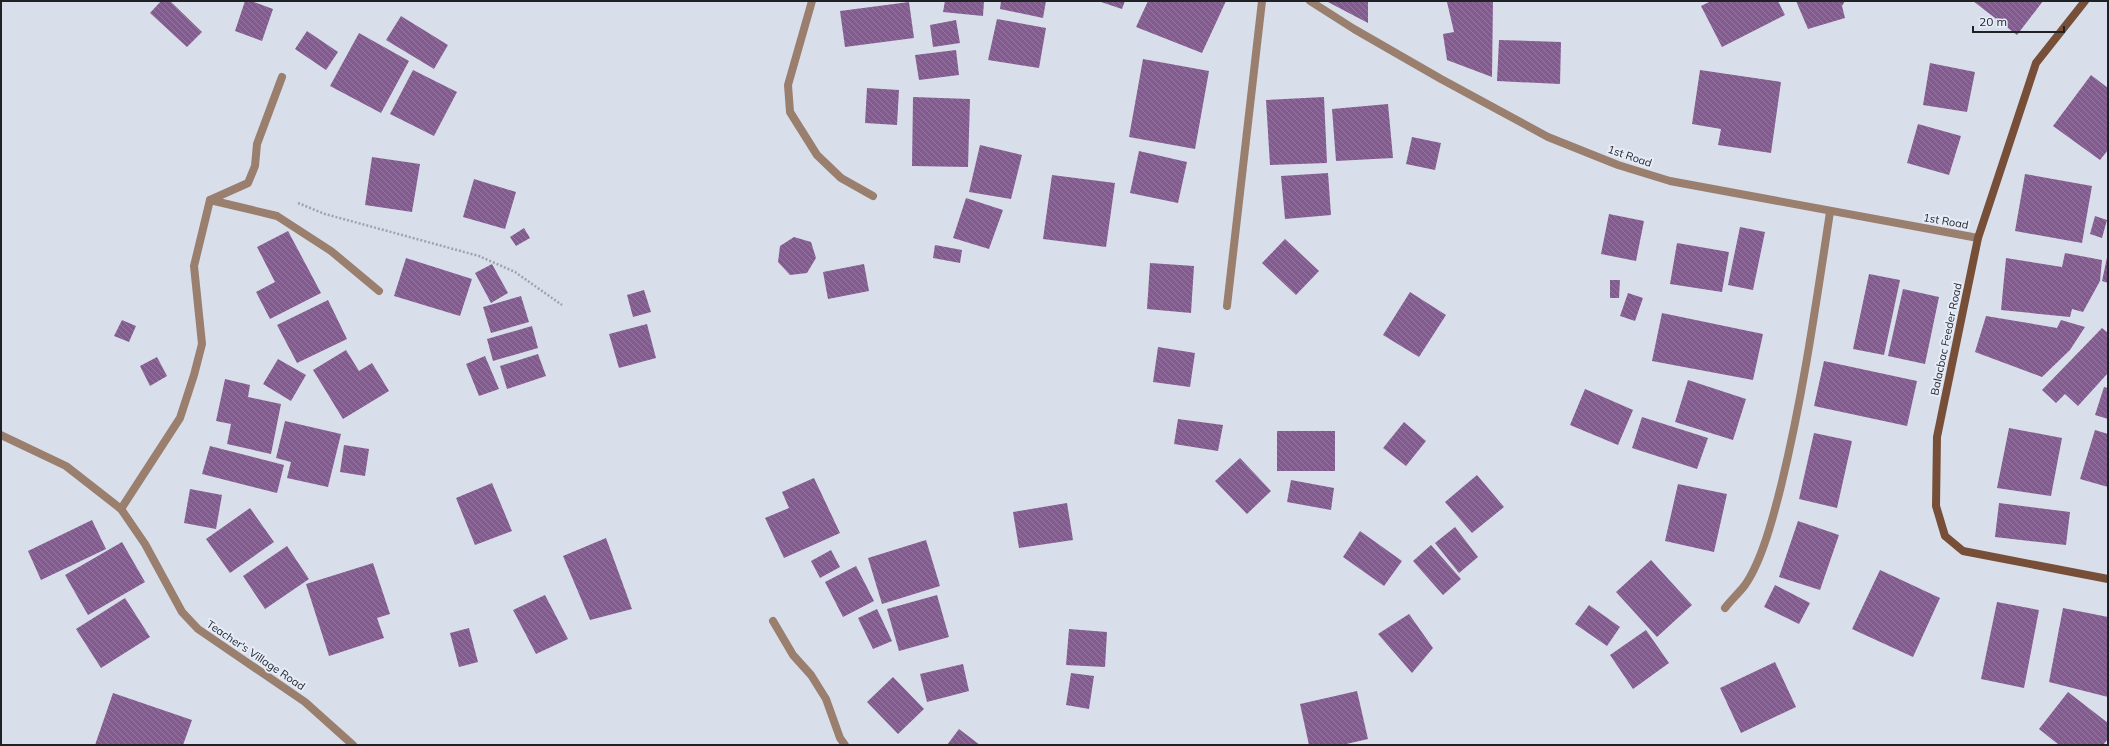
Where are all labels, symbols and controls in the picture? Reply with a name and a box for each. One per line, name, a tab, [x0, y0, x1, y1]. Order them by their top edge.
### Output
scale bar	[1973, 8, 2064, 34]
text: 20 m	[1979, 14, 2007, 29]
street label: 1st Road	[1606, 142, 1654, 170]
street label: 1st Road	[1922, 210, 1970, 232]
street label: Balacbac Feeder Road	[1927, 281, 1965, 397]
street label: Teacher's Village Road	[204, 617, 308, 693]

